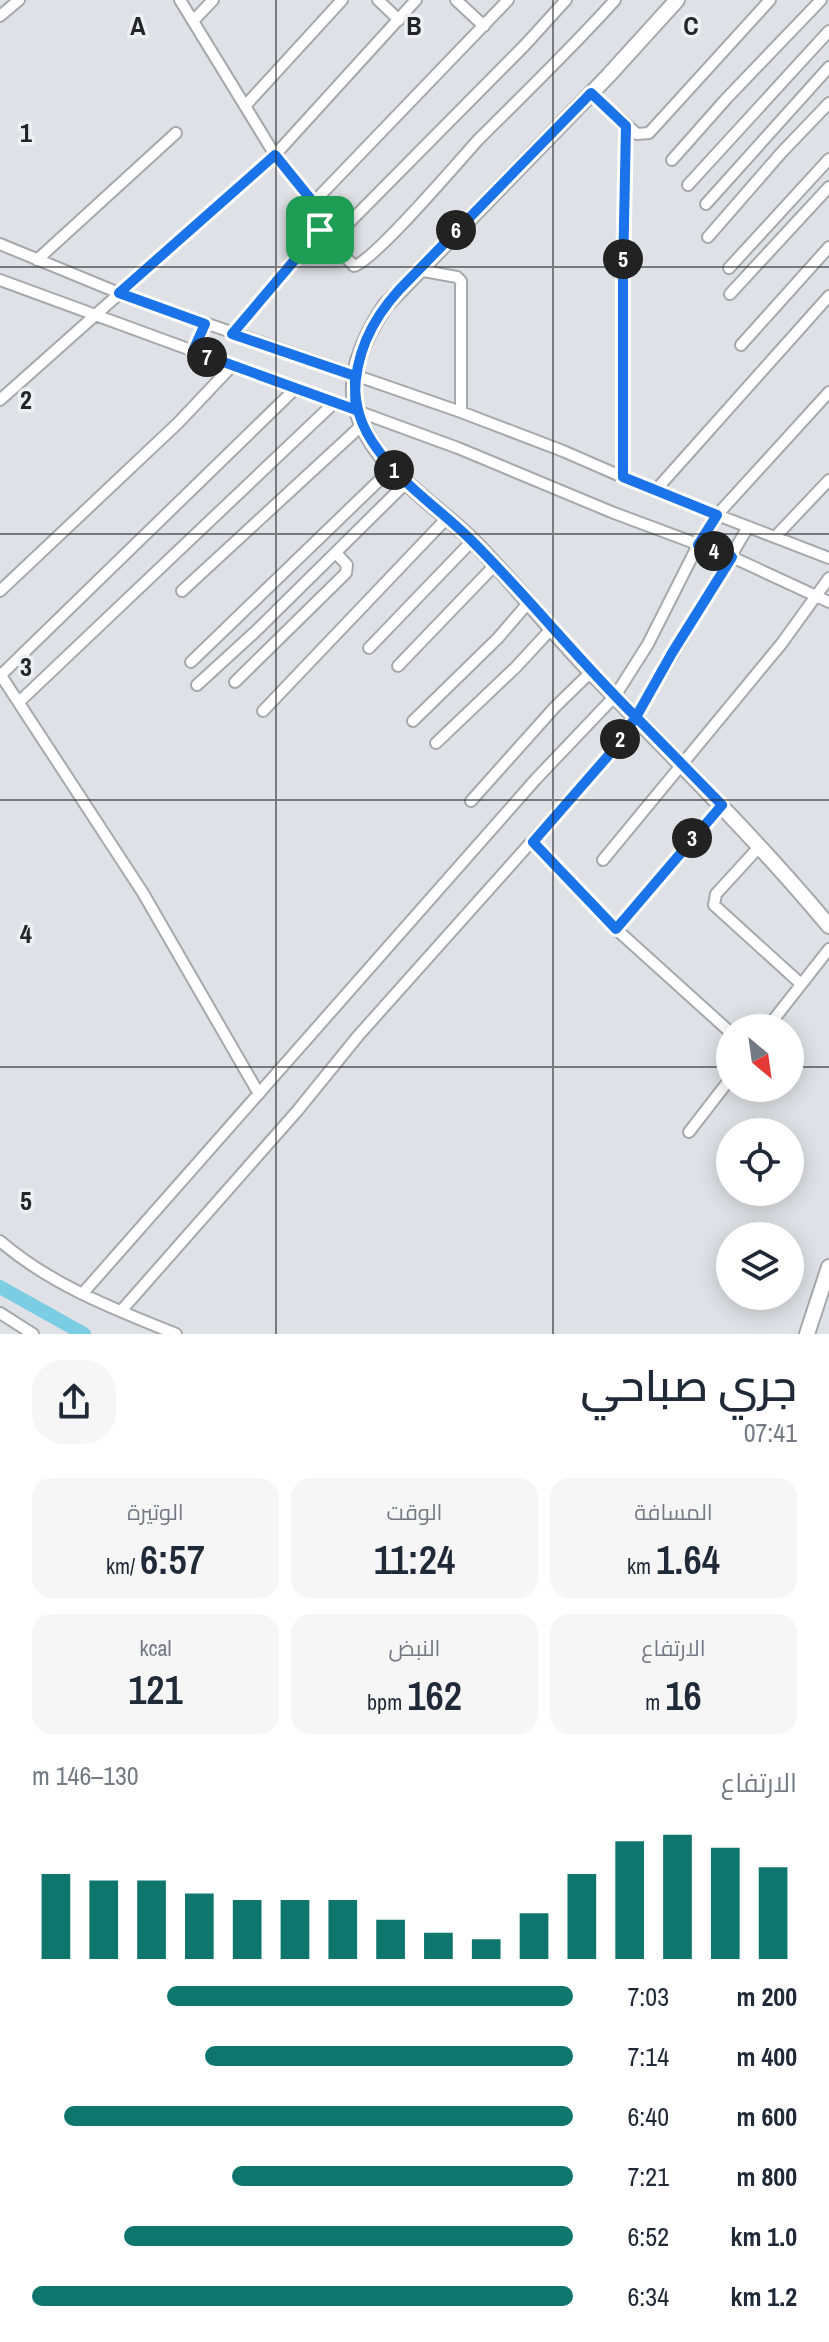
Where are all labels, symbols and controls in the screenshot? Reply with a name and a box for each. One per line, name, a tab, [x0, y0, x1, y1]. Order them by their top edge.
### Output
text: A	[130, 8, 146, 43]
text: B	[406, 8, 422, 43]
text: C	[683, 8, 699, 43]
text: 1	[20, 115, 32, 150]
pin	[286, 196, 354, 264]
icon: arrive	[298, 208, 342, 252]
pin: 6	[436, 210, 476, 250]
text: 6	[451, 215, 461, 245]
pin: 5	[603, 239, 643, 279]
text: 5	[618, 244, 628, 274]
pin: 7	[187, 337, 227, 377]
text: 7	[202, 342, 212, 372]
text: 2	[20, 382, 32, 417]
pin: 1	[374, 450, 414, 490]
text: 1	[389, 455, 399, 485]
pin: 4	[694, 531, 734, 571]
text: 4	[709, 536, 719, 566]
text: 3	[20, 649, 32, 684]
pin: 2	[600, 719, 640, 759]
text: 2	[615, 724, 625, 754]
pin: 3	[672, 818, 712, 858]
text: 3	[687, 823, 697, 853]
text: 4	[20, 916, 32, 951]
north arrow	[716, 1014, 804, 1102]
map controls	[716, 1014, 804, 1310]
button: locate	[716, 1118, 804, 1206]
text: 5	[20, 1183, 32, 1218]
button: layers	[716, 1222, 804, 1310]
text: جري صباحي	[581, 1355, 797, 1415]
button: share	[32, 1360, 116, 1444]
text: 07:41	[744, 1415, 797, 1450]
text: الوتيرة	[127, 1497, 184, 1527]
text: الوقت	[386, 1497, 443, 1527]
text: المسافة	[634, 1497, 713, 1527]
text: 6:57	[140, 1533, 205, 1586]
text: 11:24	[374, 1533, 455, 1586]
text: 1.64	[656, 1533, 720, 1586]
text: /km	[106, 1551, 140, 1581]
text: km	[627, 1551, 656, 1581]
text: kcal	[139, 1633, 172, 1663]
text: النبض	[389, 1633, 440, 1663]
text: الارتفاع	[641, 1633, 706, 1663]
text: 121	[128, 1663, 183, 1716]
text: 162	[407, 1669, 462, 1722]
text: 16	[665, 1669, 702, 1722]
text: bpm	[367, 1687, 407, 1717]
text: m	[645, 1687, 665, 1717]
text: 130–146 m	[32, 1758, 139, 1793]
text: الارتفاع	[721, 1765, 797, 1800]
text: 7:03	[628, 1979, 669, 2014]
text: 200 m	[737, 1979, 797, 2014]
text: 7:14	[628, 2039, 669, 2074]
text: 400 m	[737, 2039, 797, 2074]
text: 6:40	[628, 2099, 669, 2134]
text: 600 m	[737, 2099, 797, 2134]
text: 7:21	[628, 2159, 669, 2194]
text: 800 m	[737, 2159, 797, 2194]
text: 6:52	[628, 2219, 669, 2254]
text: 1.0 km	[731, 2219, 797, 2254]
text: 6:34	[628, 2279, 669, 2314]
text: 1.2 km	[731, 2279, 797, 2314]

